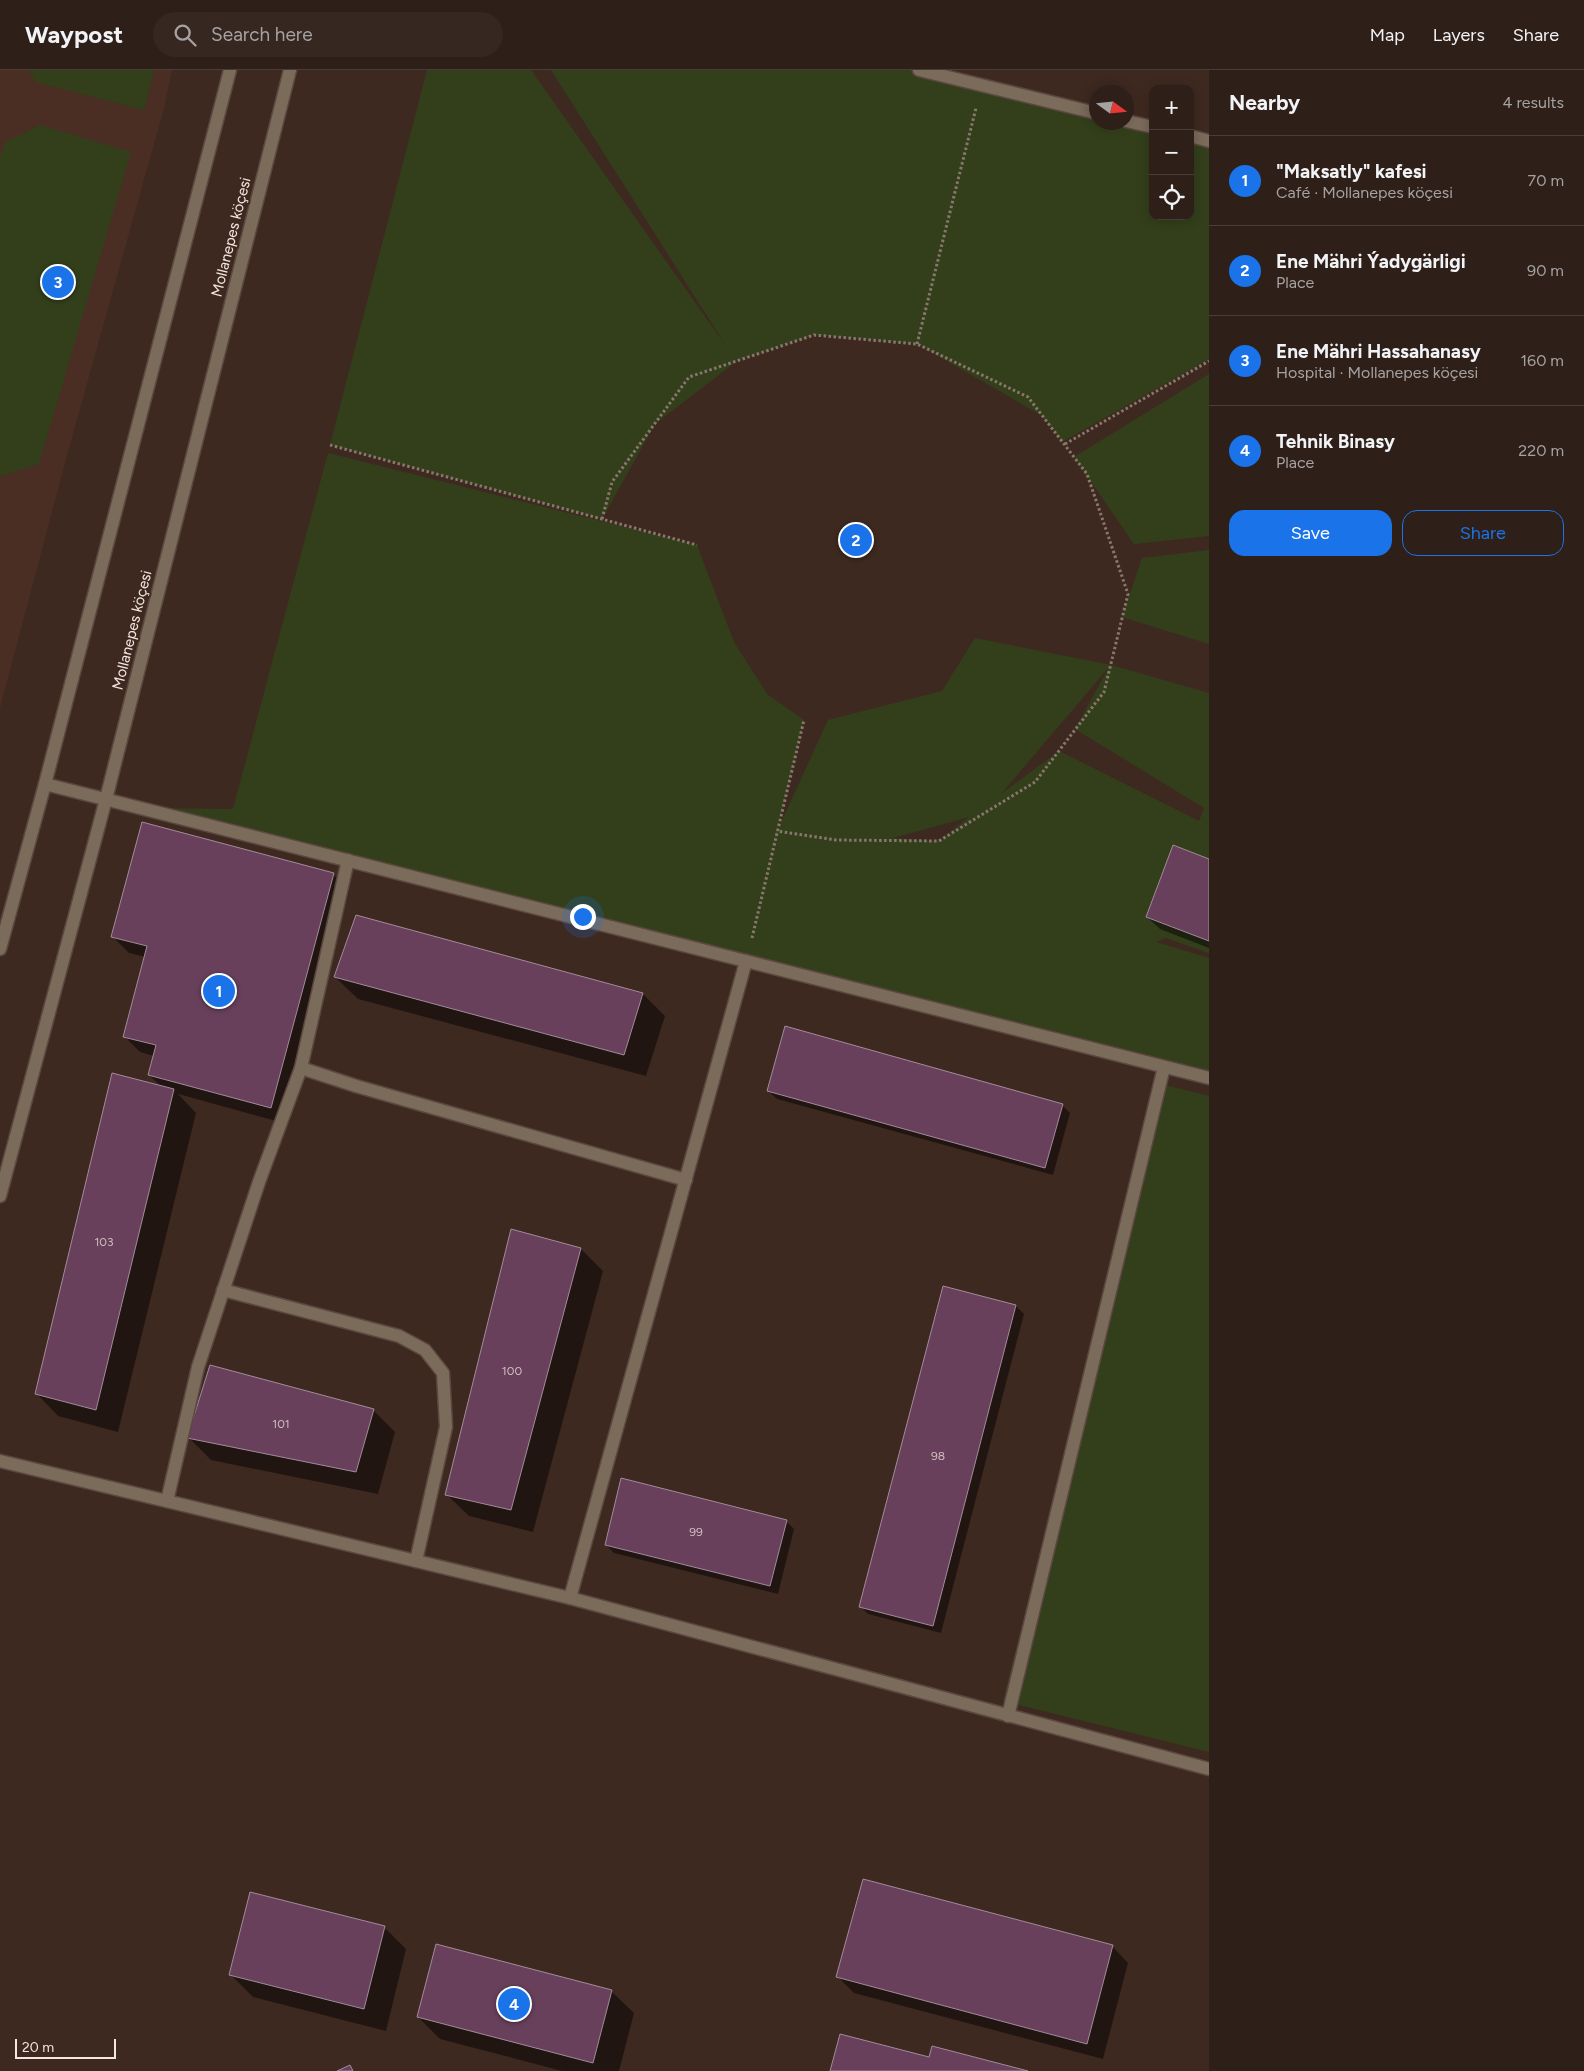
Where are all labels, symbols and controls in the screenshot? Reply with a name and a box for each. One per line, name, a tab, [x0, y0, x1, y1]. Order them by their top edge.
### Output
search box	[153, 12, 503, 57]
text: Waypost	[25, 20, 123, 49]
icon: search	[171, 21, 199, 49]
text: Search here	[211, 23, 313, 46]
text: Map	[1370, 24, 1405, 46]
text: Layers	[1433, 24, 1485, 46]
text: Share	[1513, 24, 1559, 46]
north arrow	[1089, 85, 1134, 130]
map controls	[1149, 85, 1194, 220]
button: +	[1149, 85, 1194, 130]
text: Nearby	[1229, 90, 1300, 115]
text: 4 results	[1503, 93, 1564, 112]
button: −	[1149, 130, 1194, 175]
text: "Maksatly" kafesi	[1276, 160, 1427, 183]
text: 1	[1242, 171, 1248, 190]
text: 70 m	[1528, 171, 1564, 190]
street label: Mollanepes köçesi	[207, 175, 255, 299]
button: locate	[1149, 175, 1194, 220]
text: Café · Mollanepes köçesi	[1276, 183, 1453, 202]
text: Ene Mähri Ýadygärligi	[1276, 250, 1466, 273]
text: 2	[1240, 261, 1250, 280]
text: 90 m	[1527, 261, 1564, 280]
pin: 3	[42, 263, 74, 301]
text: Place	[1276, 273, 1314, 292]
text: Ene Mähri Hassahanasy	[1276, 340, 1481, 363]
text: 3	[1241, 351, 1249, 370]
text: 160 m	[1521, 351, 1564, 370]
text: Hospital · Mollanepes köçesi	[1276, 363, 1478, 382]
text: Tehnik Binasy	[1276, 430, 1395, 453]
text: 4	[1240, 441, 1250, 460]
text: 220 m	[1518, 441, 1564, 460]
text: Place	[1276, 453, 1314, 472]
button: Save	[1229, 510, 1392, 556]
button: Share	[1402, 510, 1564, 556]
pin: 2	[840, 521, 872, 559]
street label: Mollanepes köçesi	[108, 568, 156, 692]
your location	[570, 904, 596, 930]
pin: 1	[203, 972, 235, 1010]
house number: 103	[94, 1235, 114, 1249]
house number: 100	[502, 1364, 522, 1378]
house number: 101	[272, 1417, 290, 1431]
house number: 98	[931, 1449, 945, 1463]
house number: 99	[689, 1525, 703, 1539]
pin: 4	[498, 1985, 530, 2023]
scale bar	[15, 2036, 116, 2059]
text: 20 m	[22, 2039, 54, 2056]

